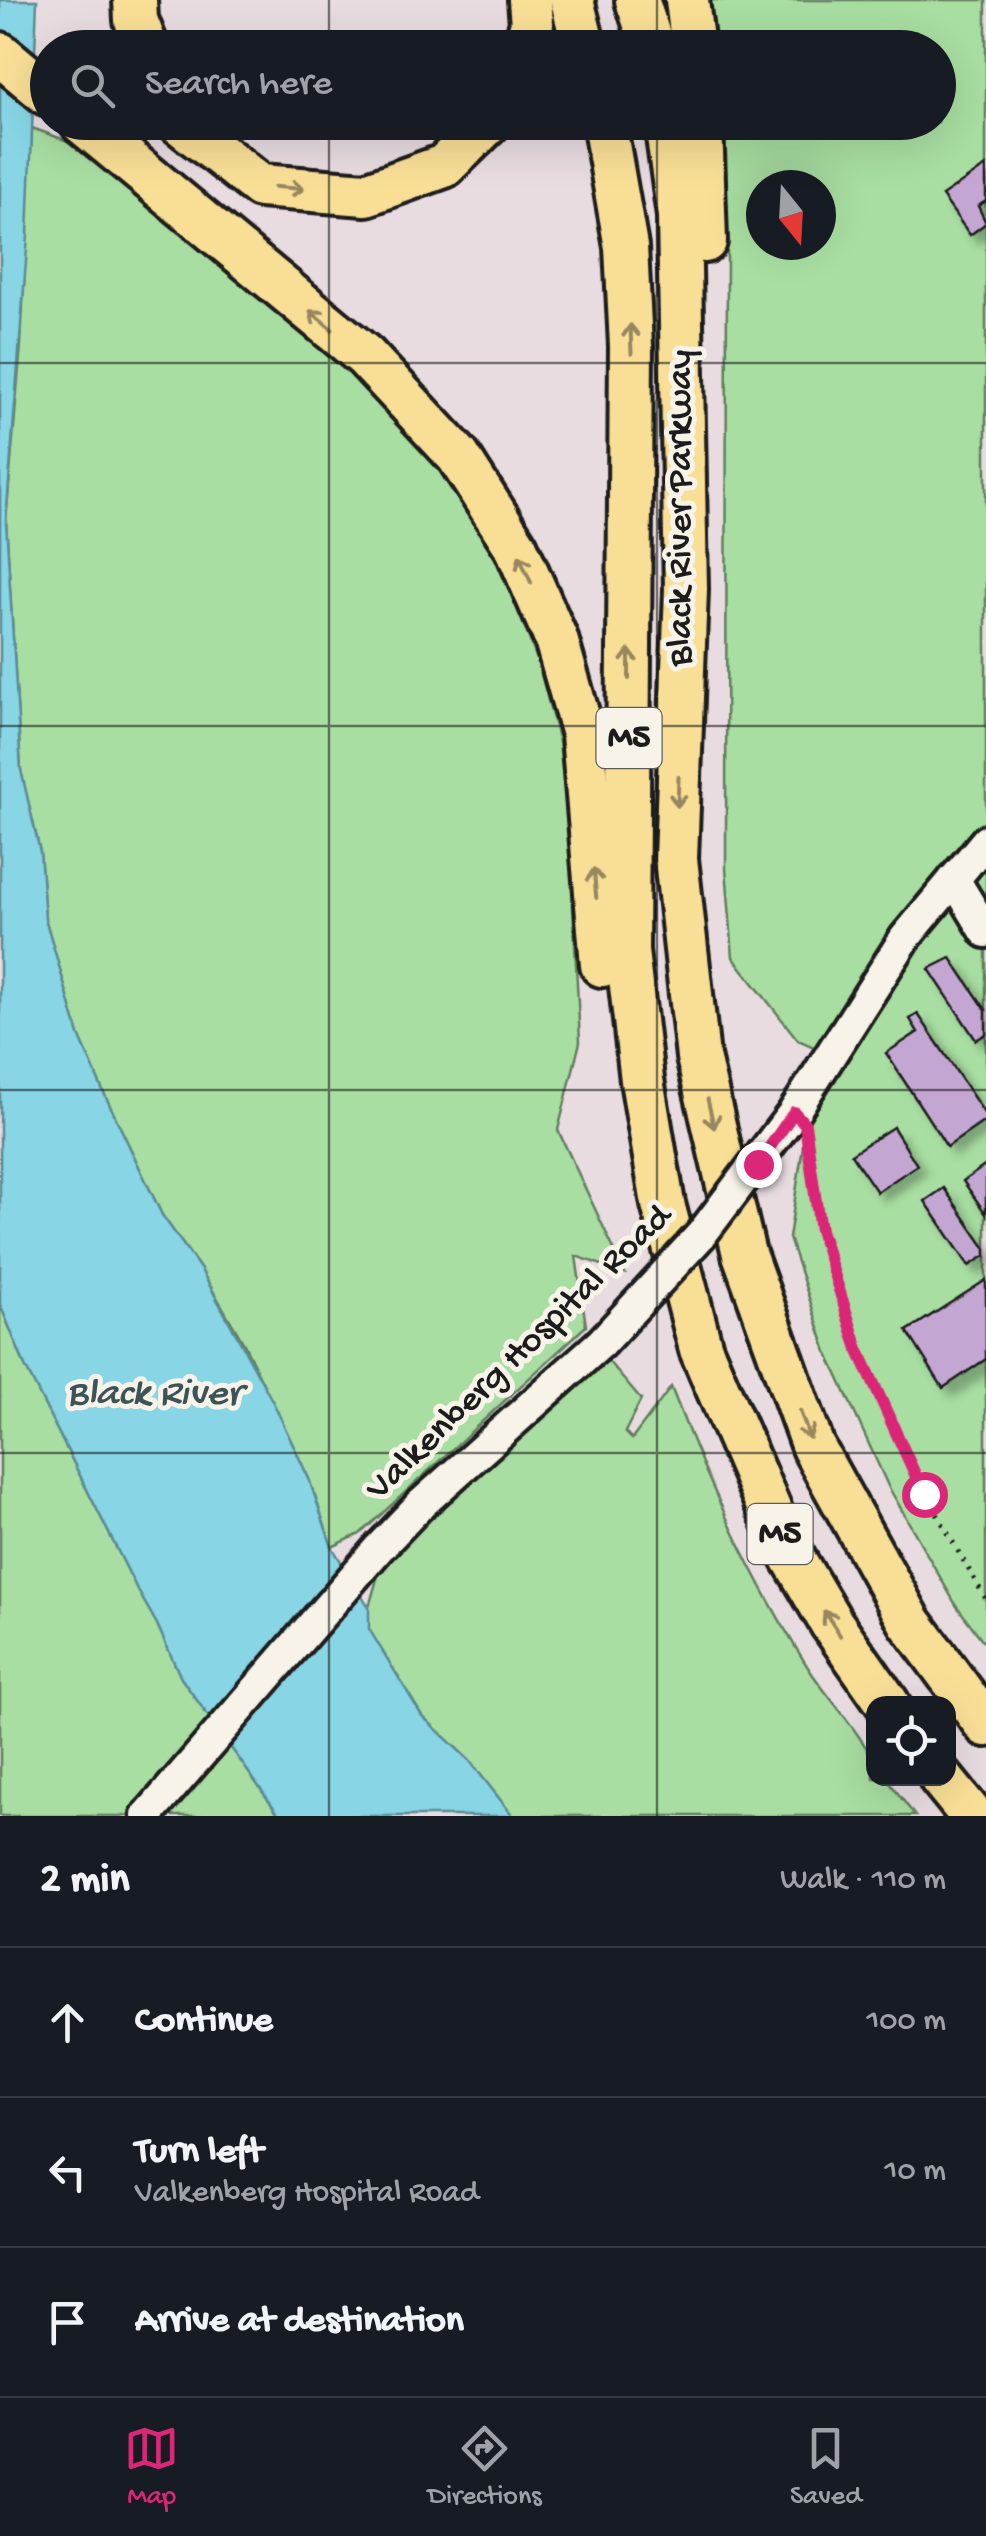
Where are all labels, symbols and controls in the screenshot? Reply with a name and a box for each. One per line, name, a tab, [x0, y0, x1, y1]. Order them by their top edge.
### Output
search box	[30, 30, 956, 140]
icon: search	[65, 58, 120, 113]
text: Search here	[145, 63, 332, 107]
north arrow	[746, 170, 836, 260]
one-way arrow	[273, 179, 305, 198]
one-way arrow	[308, 309, 334, 331]
one-way arrow	[621, 324, 640, 356]
street label: Black River Parkway	[660, 350, 704, 667]
one-way arrow	[515, 554, 533, 585]
one-way arrow	[620, 649, 638, 682]
road number: M5	[596, 708, 662, 768]
one-way arrow	[669, 775, 688, 807]
one-way arrow	[586, 867, 605, 900]
one-way arrow	[703, 1097, 721, 1129]
route end	[736, 1142, 782, 1188]
street label: Valkenberg Hospital Road	[357, 1194, 684, 1512]
water label: Black River	[67, 1372, 249, 1419]
one-way arrow	[797, 1408, 815, 1439]
route start	[902, 1472, 948, 1518]
road number: M5	[748, 1504, 812, 1564]
one-way arrow	[822, 1610, 843, 1638]
map controls	[866, 1696, 956, 1786]
button: locate	[866, 1696, 956, 1786]
text: 2 min	[40, 1857, 129, 1906]
text: Walk · 110 m	[780, 1862, 946, 1900]
icon: ahead	[40, 1995, 95, 2050]
text: Continue	[135, 2000, 273, 2044]
text: 100 m	[866, 2003, 946, 2041]
text: Turn left	[135, 2131, 263, 2175]
icon: left	[40, 2145, 95, 2200]
text: 10 m	[885, 2153, 946, 2191]
text: Valkenberg Hospital Road	[135, 2175, 479, 2213]
icon: arrive	[40, 2295, 95, 2350]
text: Arrive at destination	[135, 2300, 464, 2344]
tab: Map	[124, 2421, 179, 2514]
tab: Directions	[428, 2421, 542, 2514]
tab: Saved	[790, 2421, 862, 2514]

